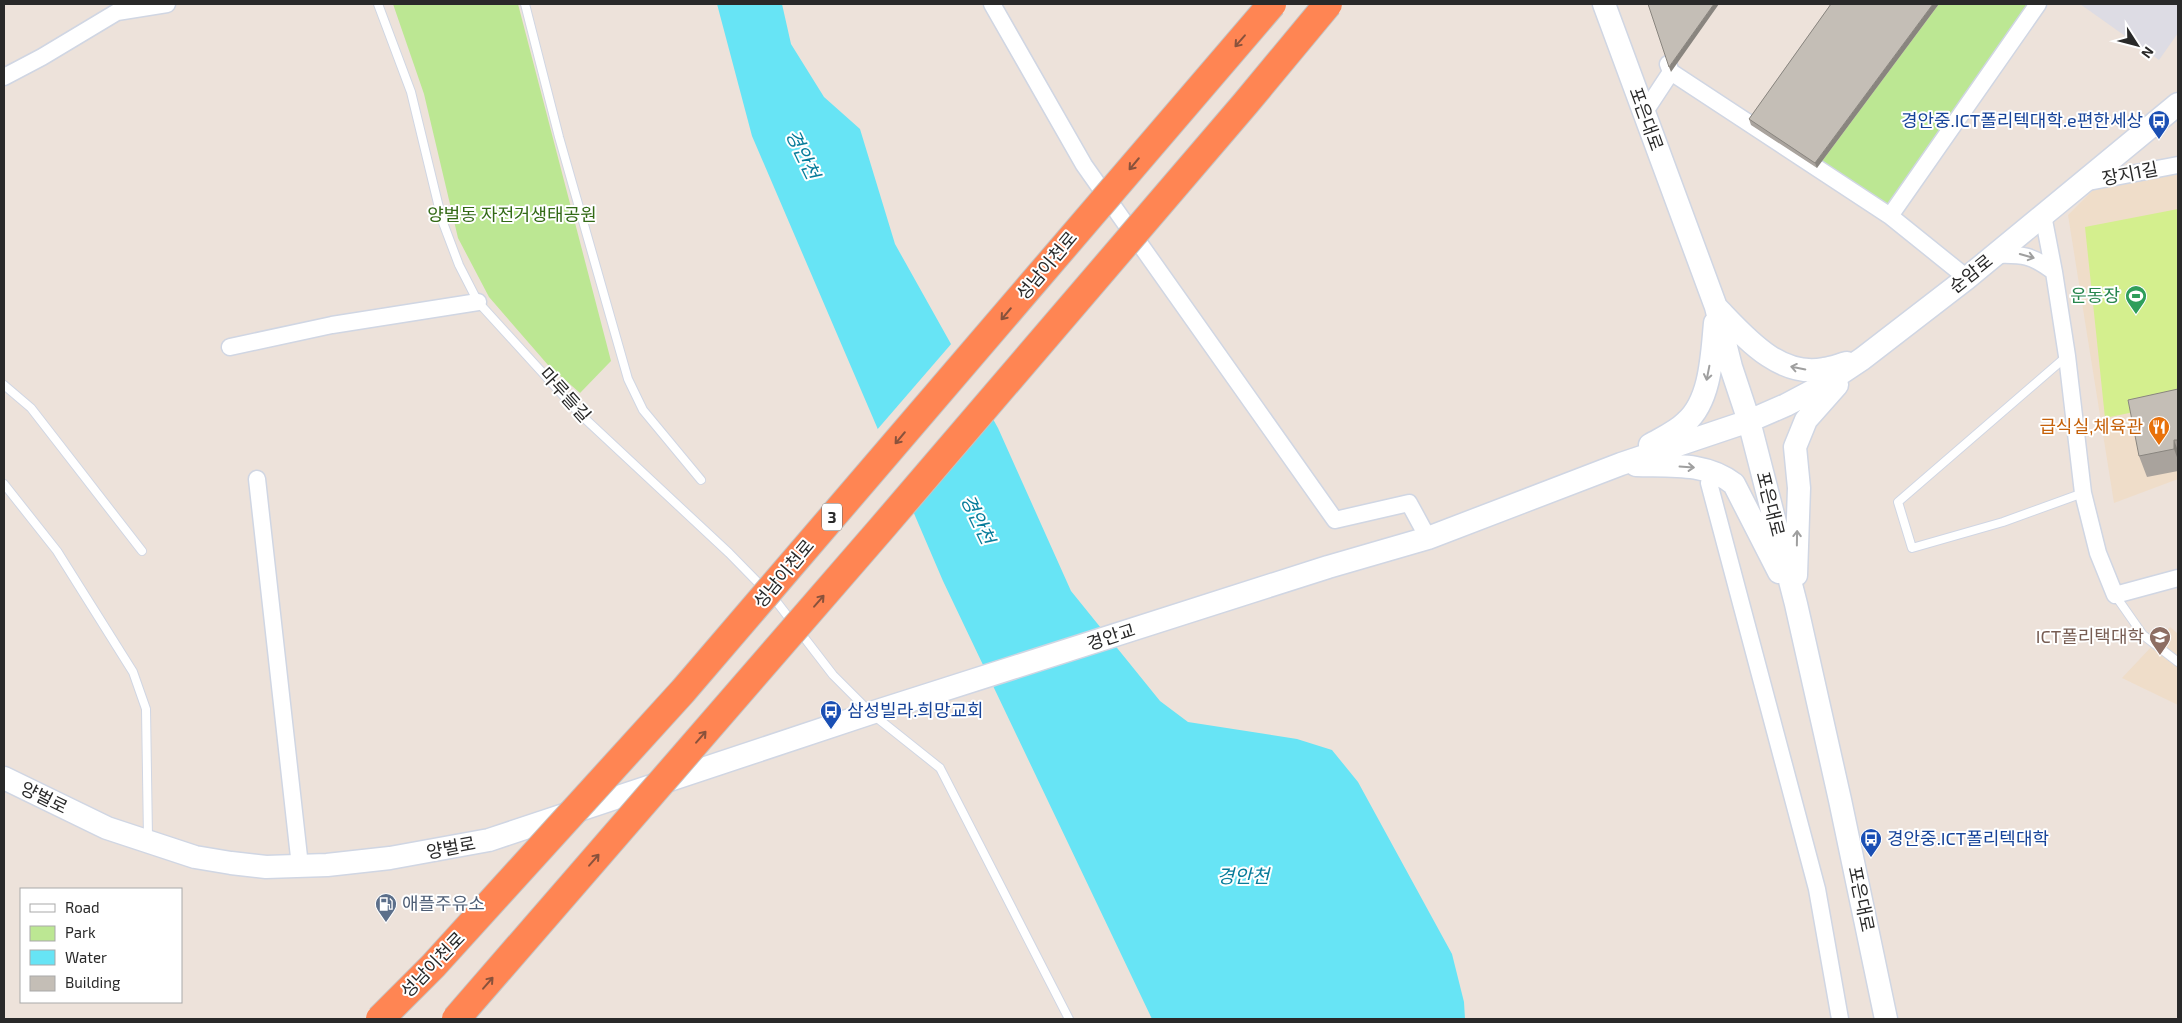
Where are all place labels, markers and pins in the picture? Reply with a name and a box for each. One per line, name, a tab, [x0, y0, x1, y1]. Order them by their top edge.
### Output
place label: 경안중.ICT폴리텍대학.e편한세상	[1901, 109, 2143, 131]
bus stop icon: 경안중.ICT폴리텍대학.e편한세상	[2147, 109, 2171, 140]
place label: 운동장	[2070, 284, 2120, 306]
sports icon: 운동장	[2124, 284, 2148, 315]
place label: 급식실,체육관	[2040, 415, 2143, 437]
restaurant icon: 급식실,체육관	[2147, 415, 2171, 446]
place label: ICT폴리택대학	[2036, 625, 2144, 647]
school or university icon: ICT폴리택대학	[2148, 625, 2172, 656]
bus stop icon: 삼성빌라.희망교회	[819, 699, 843, 730]
place label: 삼성빌라.희망교회	[847, 699, 984, 721]
bus stop icon: 경안중.ICT폴리텍대학	[1859, 827, 1883, 858]
place label: 경안중.ICT폴리텍대학	[1887, 827, 2049, 849]
fuel station icon: 애플주유소	[374, 892, 398, 923]
place label: 애플주유소	[402, 892, 485, 914]

